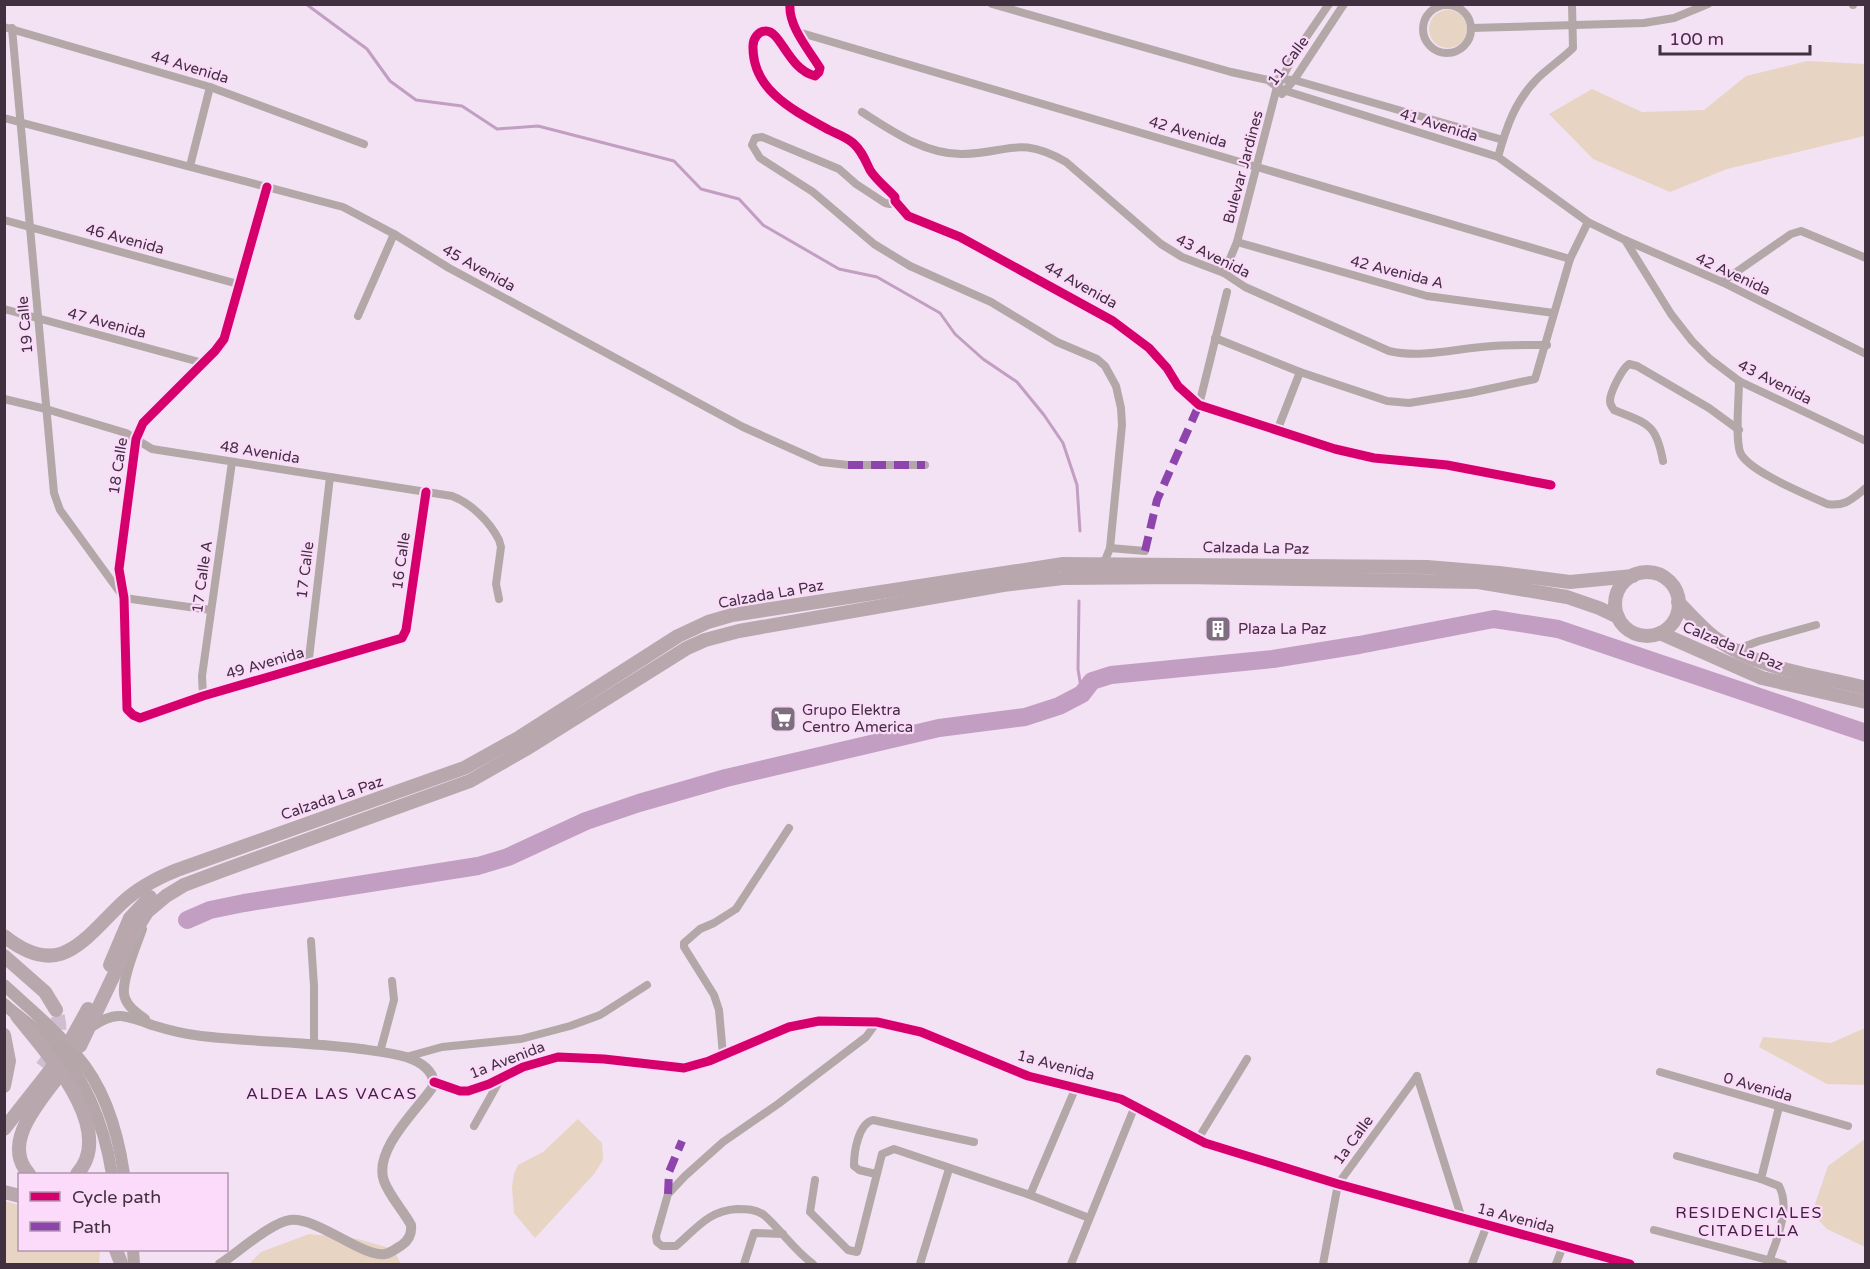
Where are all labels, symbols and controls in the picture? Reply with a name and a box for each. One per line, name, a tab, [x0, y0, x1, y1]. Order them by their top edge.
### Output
scale bar	[1660, 18, 1810, 56]
text: 100 m	[1669, 28, 1724, 50]
street label: 11 Calle	[1263, 33, 1313, 89]
street label: 44 Avenida	[149, 47, 231, 87]
street label: 41 Avenida	[1398, 105, 1480, 145]
street label: Bulevar Jardines	[1219, 108, 1267, 226]
street label: 42 Avenida	[1147, 112, 1229, 152]
street label: 46 Avenida	[84, 220, 166, 258]
street label: 43 Avenida	[1173, 230, 1253, 282]
street label: 45 Avenida	[439, 241, 519, 295]
street label: 42 Avenida	[1693, 249, 1773, 299]
street label: 42 Avenida A	[1348, 252, 1446, 292]
street label: 44 Avenida	[1041, 258, 1121, 312]
street label: 19 Calle	[14, 296, 36, 354]
street label: 47 Avenida	[66, 304, 148, 342]
street label: 43 Avenida	[1735, 356, 1815, 408]
street label: 18 Calle	[105, 436, 131, 496]
street label: 48 Avenida	[219, 437, 301, 467]
street label: 16 Calle	[388, 531, 414, 591]
street label: Calzada La Paz	[1202, 538, 1310, 558]
street label: 17 Calle A	[188, 540, 216, 614]
street label: 17 Calle	[293, 540, 317, 600]
street label: Calzada La Paz	[717, 576, 825, 612]
building icon: Plaza La Paz	[1203, 614, 1233, 644]
street label: Calzada La Paz	[1680, 618, 1786, 674]
place label: Plaza La Paz	[1238, 620, 1327, 638]
street label: 49 Avenida	[224, 643, 306, 683]
place label: Grupo Elektra Centro America	[802, 701, 913, 736]
supermarket icon: Grupo Elektra Centro America	[768, 704, 798, 734]
street label: Calzada La Paz	[279, 772, 385, 824]
street label: 1a Avenida	[467, 1037, 547, 1083]
street label: 1a Avenida	[1015, 1046, 1097, 1084]
street label: 0 Avenida	[1721, 1069, 1795, 1105]
district label: ALDEA LAS VACAS	[246, 1084, 418, 1104]
street label: 1a Calle	[1329, 1112, 1377, 1168]
legend	[18, 1173, 228, 1251]
text: Cycle path	[72, 1186, 161, 1208]
street label: 1a Avenida	[1475, 1199, 1557, 1237]
district label: RESIDENCIALES CITADELLA	[1675, 1203, 1823, 1241]
text: Path	[72, 1216, 111, 1238]

